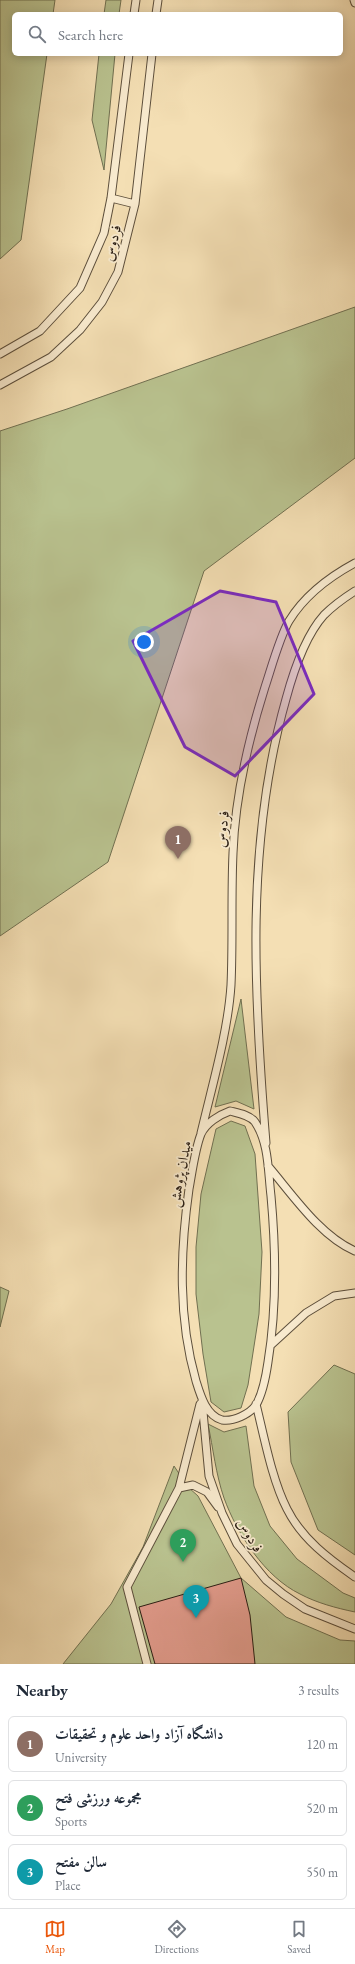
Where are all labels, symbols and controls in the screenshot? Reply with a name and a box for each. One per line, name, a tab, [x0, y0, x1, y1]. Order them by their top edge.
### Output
search box	[12, 12, 343, 56]
icon: search	[26, 23, 48, 45]
text: Search here	[58, 25, 123, 44]
street label: فردوس	[98, 223, 126, 263]
your location	[134, 632, 154, 652]
street label: فردوس	[210, 809, 234, 849]
pin: 1	[165, 826, 191, 859]
street label: میدان پژوهش	[164, 1139, 196, 1209]
street label: فردوس	[232, 1514, 268, 1556]
pin: 2	[170, 1529, 196, 1562]
pin: 3	[183, 1585, 209, 1618]
text: Nearby	[16, 1679, 68, 1701]
text: 3 results	[298, 1682, 339, 1699]
text: دانشگاه آزاد واحد علوم و تحقیقات	[55, 1724, 224, 1743]
text: 1	[27, 1736, 33, 1753]
text: 120 m	[307, 1736, 338, 1753]
text: University	[55, 1749, 107, 1766]
text: مجموعه ورزشی فتح	[55, 1788, 142, 1807]
text: 2	[27, 1800, 33, 1817]
text: 520 m	[307, 1800, 338, 1817]
text: Sports	[55, 1813, 87, 1830]
text: سالن مفتح	[55, 1852, 107, 1871]
text: 3	[27, 1864, 33, 1881]
text: 550 m	[307, 1864, 338, 1881]
text: Place	[55, 1877, 81, 1894]
tab: Map	[44, 1918, 66, 1956]
tab: Directions	[155, 1918, 199, 1956]
tab: Saved	[287, 1918, 311, 1956]

